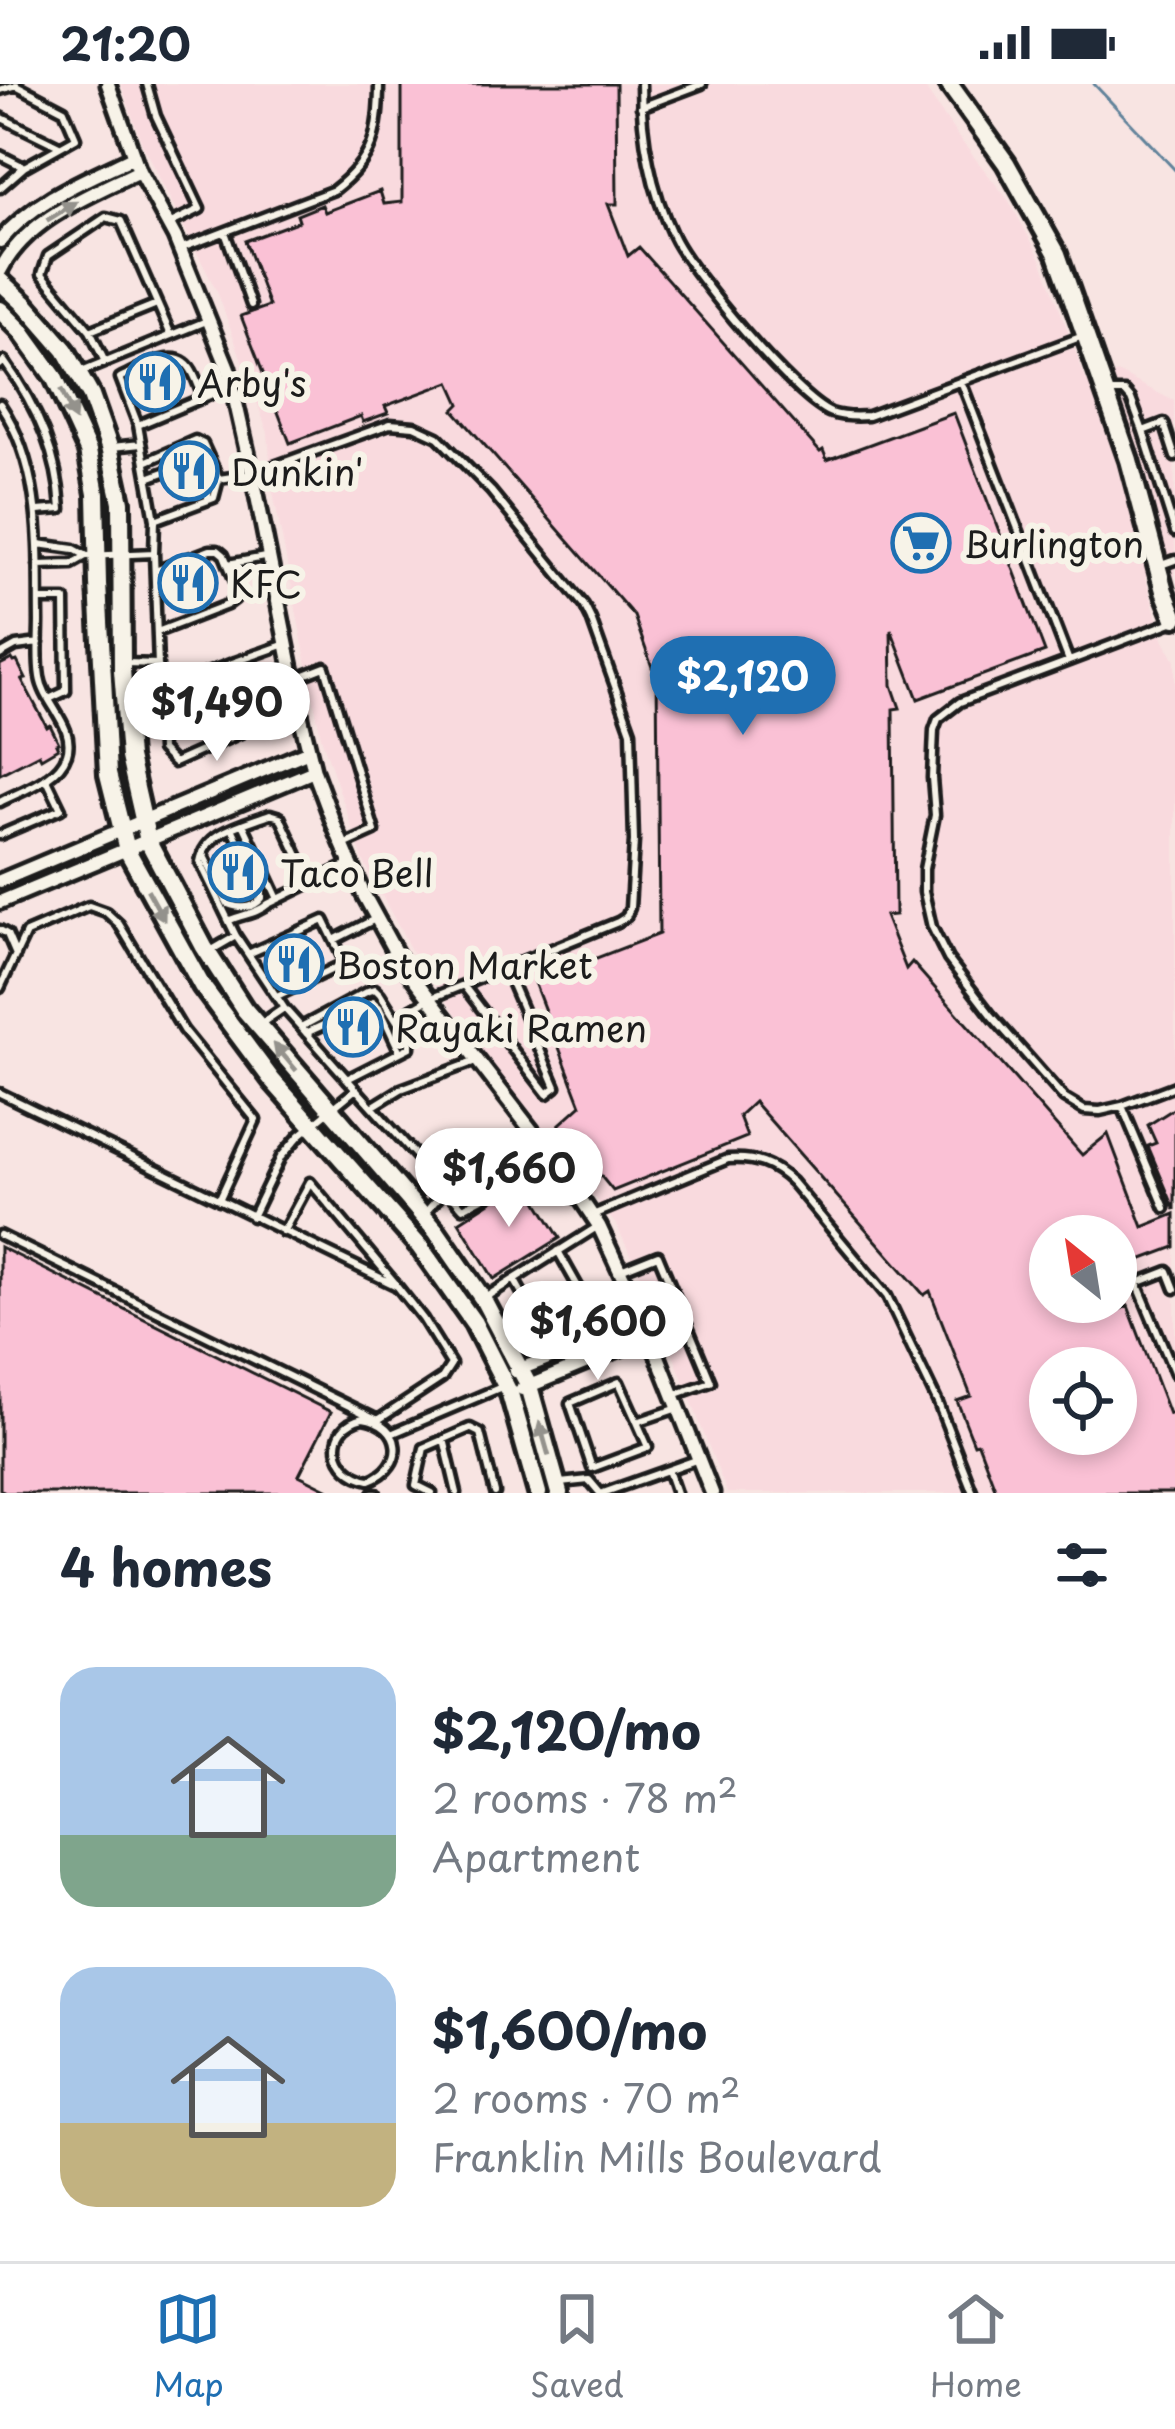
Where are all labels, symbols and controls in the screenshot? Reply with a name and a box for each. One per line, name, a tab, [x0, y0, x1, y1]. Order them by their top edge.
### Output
text: 21:20	[60, 8, 191, 76]
one-way arrow	[45, 201, 78, 223]
restaurant icon: Arby's	[124, 351, 186, 413]
place label: Arby's	[197, 355, 306, 409]
one-way arrow	[58, 388, 78, 423]
restaurant icon: Dunkin'	[158, 440, 220, 502]
place label: Dunkin'	[231, 444, 364, 498]
supermarket icon: Burlington	[890, 512, 952, 574]
place label: Burlington	[963, 516, 1144, 570]
restaurant icon: KFC	[157, 552, 219, 614]
place label: KFC	[230, 556, 302, 610]
pin: $2,120	[645, 636, 841, 738]
text: $2,120	[677, 645, 809, 704]
pin: $1,490	[119, 662, 315, 764]
text: $1,490	[151, 671, 283, 730]
restaurant icon: Taco Bell	[207, 841, 269, 903]
place label: Taco Bell	[280, 845, 433, 899]
one-way arrow	[145, 888, 166, 923]
restaurant icon: Boston Market	[263, 933, 325, 995]
place label: Boston Market	[336, 937, 593, 991]
restaurant icon: Rayaki Ramen	[322, 996, 384, 1058]
place label: Rayaki Ramen	[395, 1000, 647, 1054]
one-way arrow	[273, 1042, 299, 1072]
pin: $1,660	[411, 1128, 607, 1230]
text: $1,660	[442, 1137, 576, 1196]
north arrow	[1029, 1215, 1137, 1323]
map controls	[1029, 1215, 1137, 1455]
pin: $1,600	[500, 1281, 696, 1383]
text: $1,600	[529, 1290, 667, 1349]
button: locate	[1029, 1347, 1137, 1455]
one-way arrow	[534, 1421, 552, 1457]
text: 4 homes	[60, 1527, 272, 1604]
icon: filters	[1049, 1532, 1115, 1598]
text: $2,120/mo	[432, 1690, 701, 1767]
icon: home	[156, 1715, 300, 1859]
text: 2 rooms · 78 m²	[432, 1767, 738, 1826]
text: Apartment	[432, 1826, 640, 1885]
text: $1,600/mo	[432, 1990, 707, 2067]
icon: home	[156, 2015, 300, 2159]
text: 2 rooms · 70 m²	[432, 2067, 741, 2126]
text: Franklin Mills Boulevard	[432, 2126, 882, 2185]
tab: Map	[153, 2286, 224, 2408]
tab: Saved	[530, 2286, 624, 2408]
tab: Home	[930, 2286, 1022, 2408]

